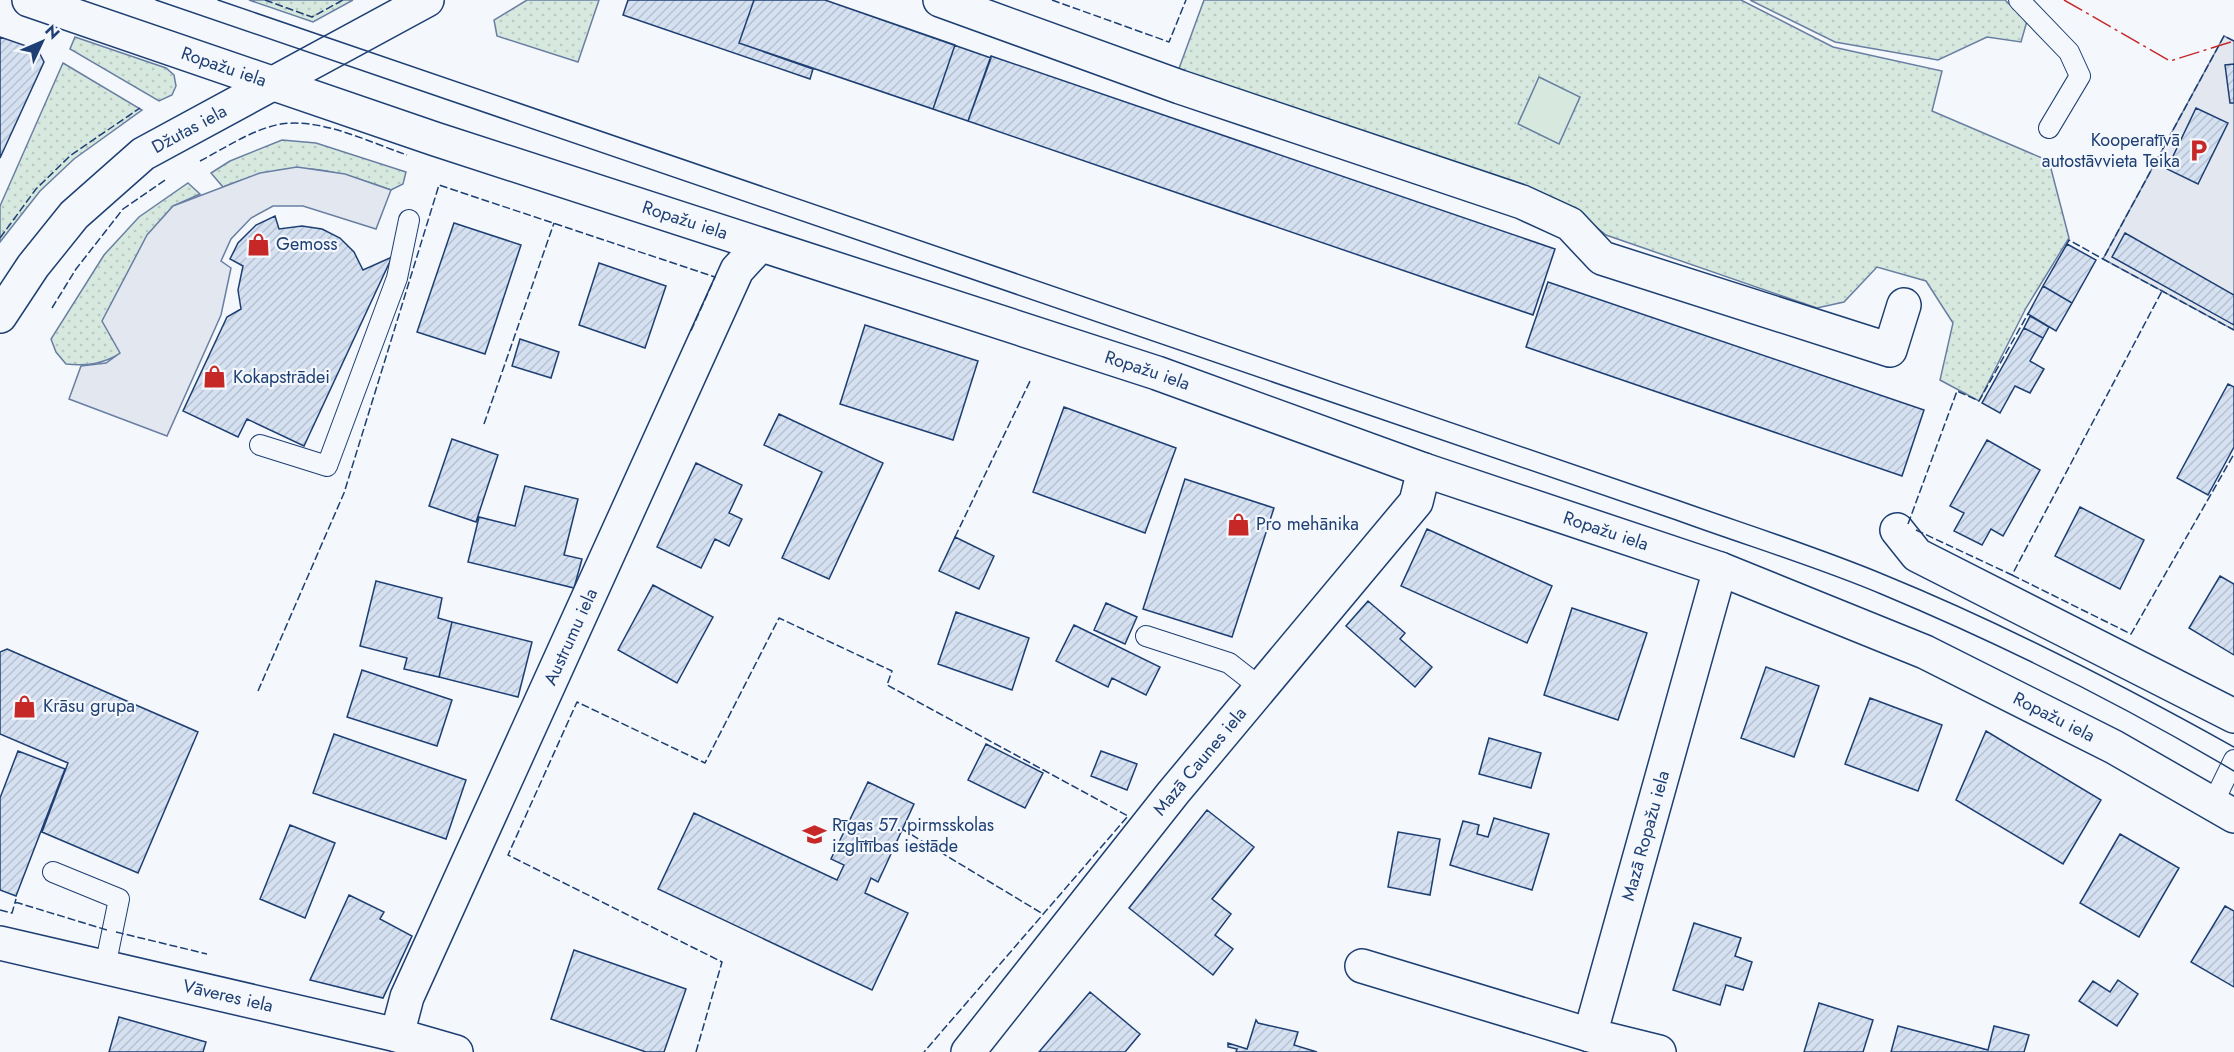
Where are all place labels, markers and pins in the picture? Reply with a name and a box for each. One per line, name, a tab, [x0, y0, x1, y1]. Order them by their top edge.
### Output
place label: Kooperatīvā autostāvvieta Teika	[2042, 127, 2180, 174]
parking icon: Kooperatīvā autostāvvieta Teika	[2185, 137, 2211, 163]
shop icon: Gemoss	[245, 231, 271, 257]
place label: Gemoss	[276, 231, 338, 257]
shop icon: Kokapstrādei	[202, 364, 228, 390]
place label: Kokapstrādei	[233, 364, 330, 390]
shop icon: Pro mehānika	[1225, 511, 1251, 537]
place label: Pro mehānika	[1256, 511, 1359, 537]
shop icon: Krāsu grupa	[12, 693, 38, 719]
place label: Krāsu grupa	[43, 693, 135, 719]
place label: Rīgas 57. pirmsskolas izglītības iestāde	[832, 812, 994, 859]
school or university icon: Rīgas 57. pirmsskolas izglītības iestāde	[801, 822, 827, 848]

